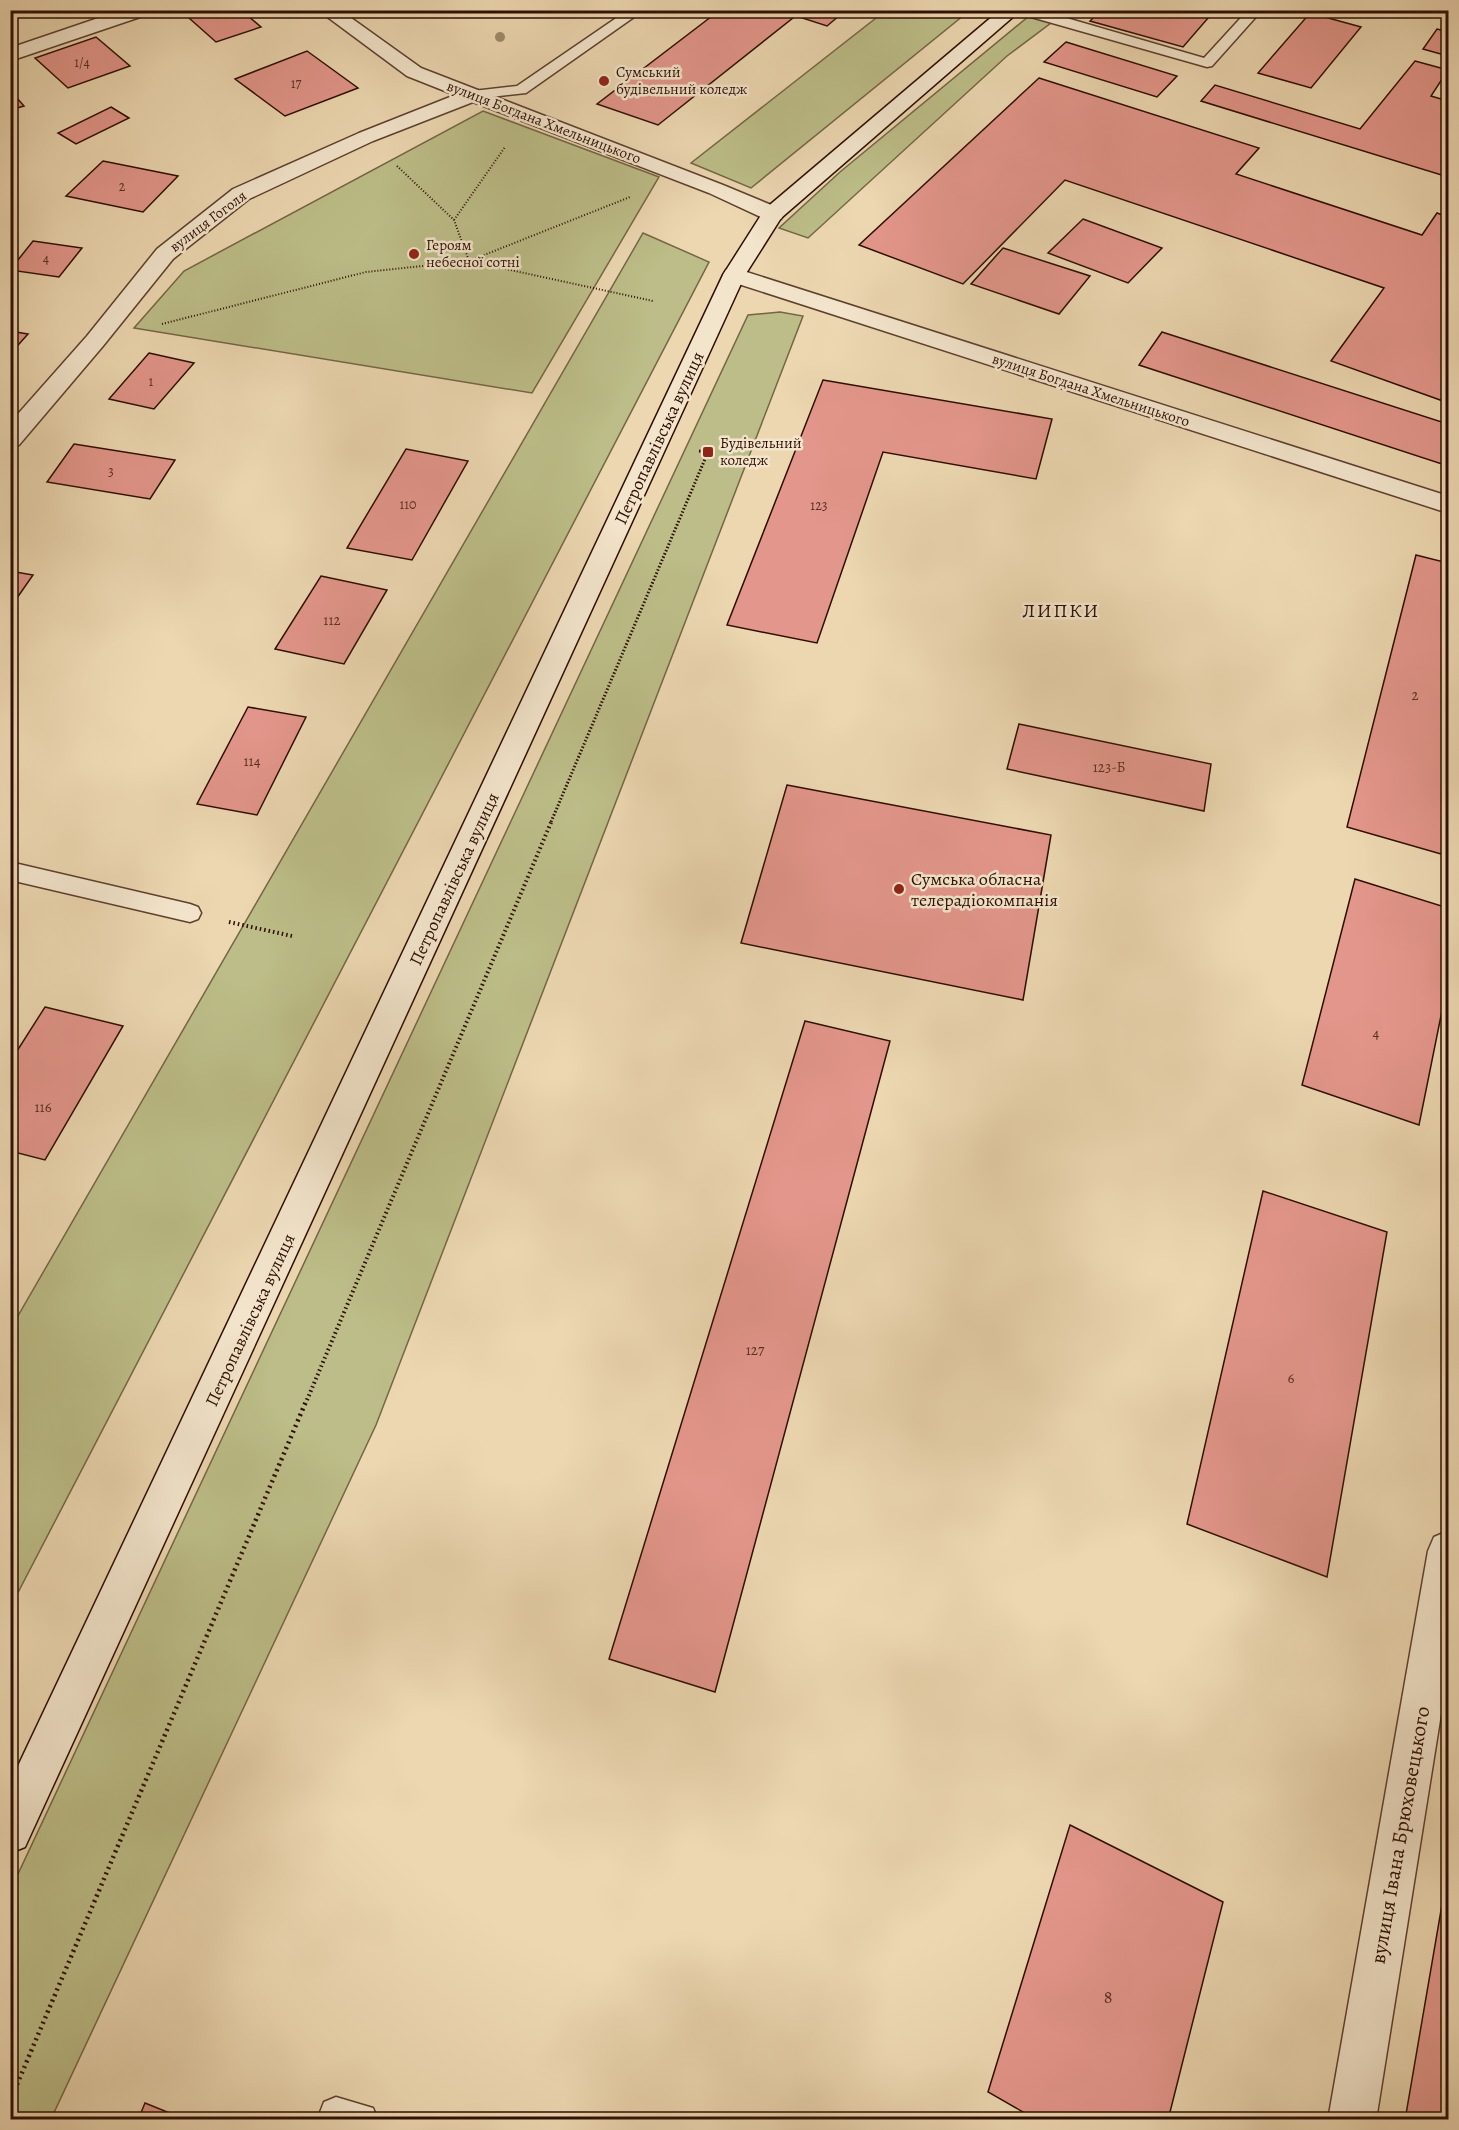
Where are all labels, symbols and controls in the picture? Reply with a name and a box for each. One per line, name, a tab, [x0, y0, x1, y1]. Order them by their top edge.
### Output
house number: 1/4	[74, 53, 90, 72]
place label: Сумський будівельний коледж	[616, 62, 747, 99]
house number: 17	[291, 74, 301, 93]
marker: Сумський будівельний коледж	[597, 74, 611, 88]
street label: вулиця Богдана Хмельницького	[444, 76, 644, 168]
house number: 2	[119, 177, 126, 196]
street label: вулиця Гоголя	[166, 186, 250, 256]
place label: Героям небесної сотні	[426, 235, 520, 272]
marker: Героям небесної сотні	[407, 247, 421, 261]
house number: 4	[43, 249, 49, 268]
street label: Петропавлівська вулиця	[608, 348, 710, 528]
street label: вулиця Богдана Хмельницького	[990, 349, 1192, 431]
house number: 1	[149, 372, 154, 391]
place label: Будівельний коледж	[720, 433, 802, 470]
marker: Будівельний коледж	[701, 445, 715, 459]
house number: 3	[108, 462, 114, 481]
house number: 110	[399, 495, 417, 514]
house number: 123	[810, 496, 828, 515]
district label: ЛИПКИ	[1022, 597, 1100, 624]
house number: 112	[323, 610, 341, 630]
house number: 2	[1411, 685, 1419, 705]
house number: 114	[243, 751, 261, 771]
house number: 123-Б	[1093, 757, 1125, 777]
street label: Петропавлівська вулиця	[403, 789, 505, 969]
place label: Сумська обласна телерадіокомпанія	[911, 867, 1058, 912]
marker: Сумська обласна телерадіокомпанія	[892, 882, 906, 896]
house number: 4	[1373, 1023, 1380, 1043]
house number: 116	[34, 1097, 52, 1117]
street label: Петропавлівська вулиця	[199, 1230, 301, 1410]
house number: 127	[746, 1340, 765, 1360]
house number: 6	[1288, 1368, 1295, 1388]
street label: вулиця Івана Брюховецького	[1364, 1704, 1436, 1966]
house number: 8	[1104, 1985, 1112, 2009]

